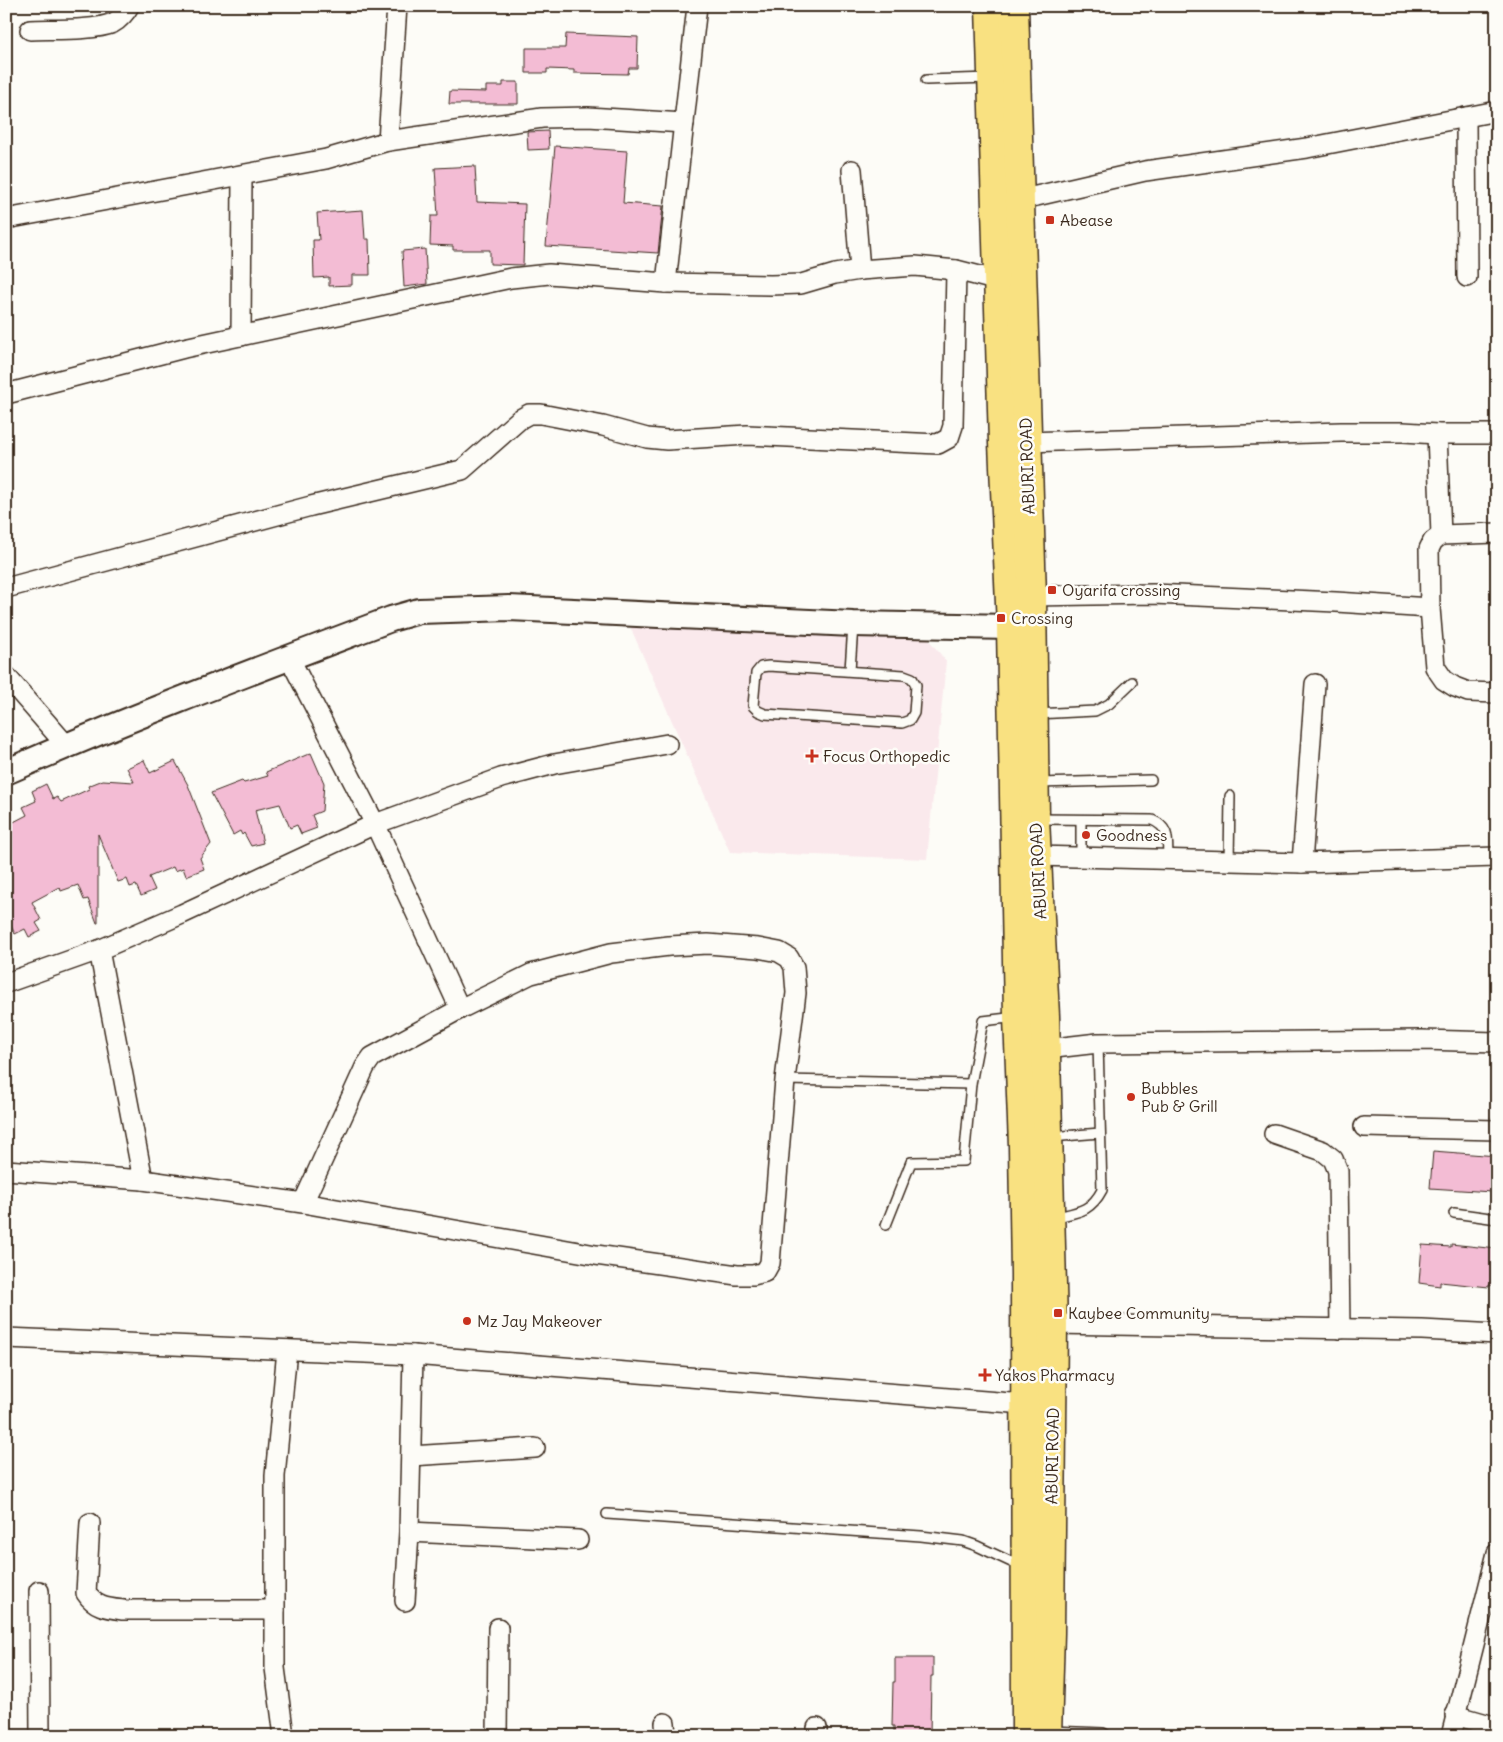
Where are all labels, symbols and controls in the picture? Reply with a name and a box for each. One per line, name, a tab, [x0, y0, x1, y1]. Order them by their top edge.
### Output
place label: Abease	[1060, 210, 1113, 230]
marker: Abease	[1044, 214, 1056, 226]
street label: ABURI ROAD	[1015, 417, 1039, 515]
place label: Oyarifa crossing	[1062, 580, 1181, 600]
marker: Oyarifa crossing	[1046, 584, 1058, 596]
place label: Crossing	[1011, 608, 1073, 628]
marker: Crossing	[995, 612, 1007, 624]
place label: Focus Orthopedic	[823, 746, 950, 766]
marker: Focus Orthopedic	[805, 749, 819, 763]
street label: ABURI ROAD	[1025, 822, 1051, 920]
place label: Goodness	[1096, 825, 1167, 845]
marker: Goodness	[1080, 829, 1092, 841]
place label: Bubbles Pub & Grill	[1141, 1078, 1217, 1116]
marker: Bubbles Pub & Grill	[1125, 1091, 1137, 1103]
place label: Kaybee Community	[1068, 1303, 1210, 1323]
marker: Kaybee Community	[1052, 1307, 1064, 1319]
place label: Mz Jay Makeover	[477, 1311, 602, 1331]
marker: Mz Jay Makeover	[461, 1315, 473, 1327]
place label: Yakos Pharmacy	[995, 1365, 1115, 1385]
marker: Yakos Pharmacy	[979, 1369, 991, 1381]
street label: ABURI ROAD	[1041, 1407, 1063, 1505]

